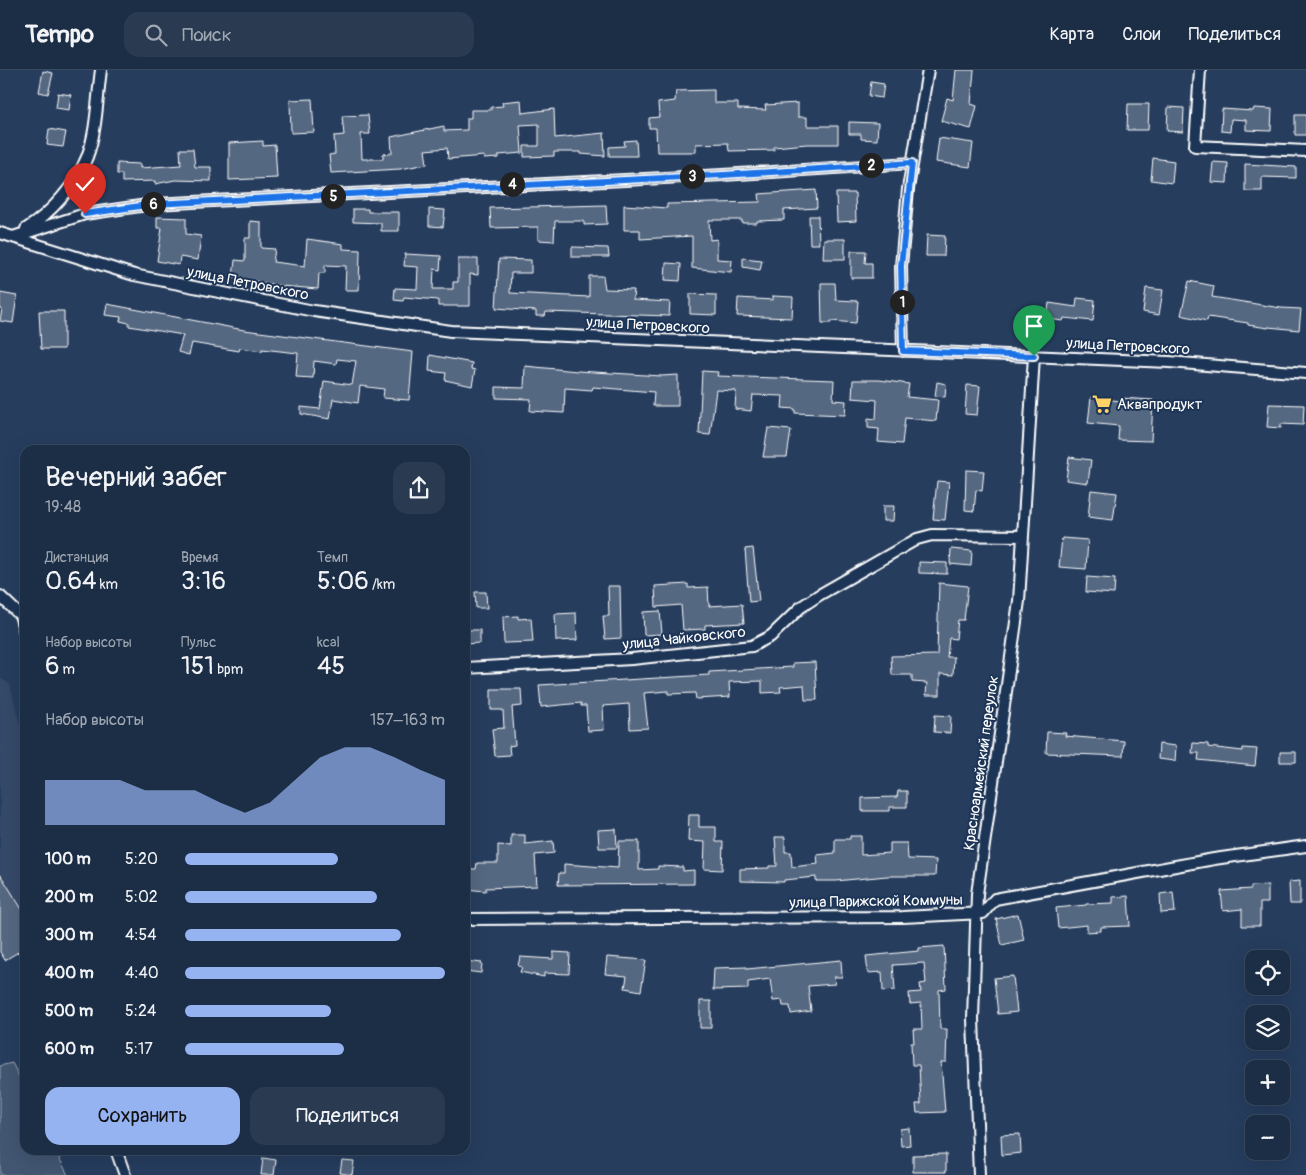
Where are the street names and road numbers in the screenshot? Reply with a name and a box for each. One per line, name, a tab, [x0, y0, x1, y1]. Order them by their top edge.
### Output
street label: улица Петровского	[184, 262, 310, 305]
street label: улица Петровского	[585, 313, 710, 338]
street label: улица Петровского	[1065, 334, 1190, 359]
street label: улица Чайковского	[621, 623, 746, 655]
street label: Красноармейский переулок	[960, 674, 1003, 852]
street label: улица Парижской Коммуны	[788, 890, 963, 913]

